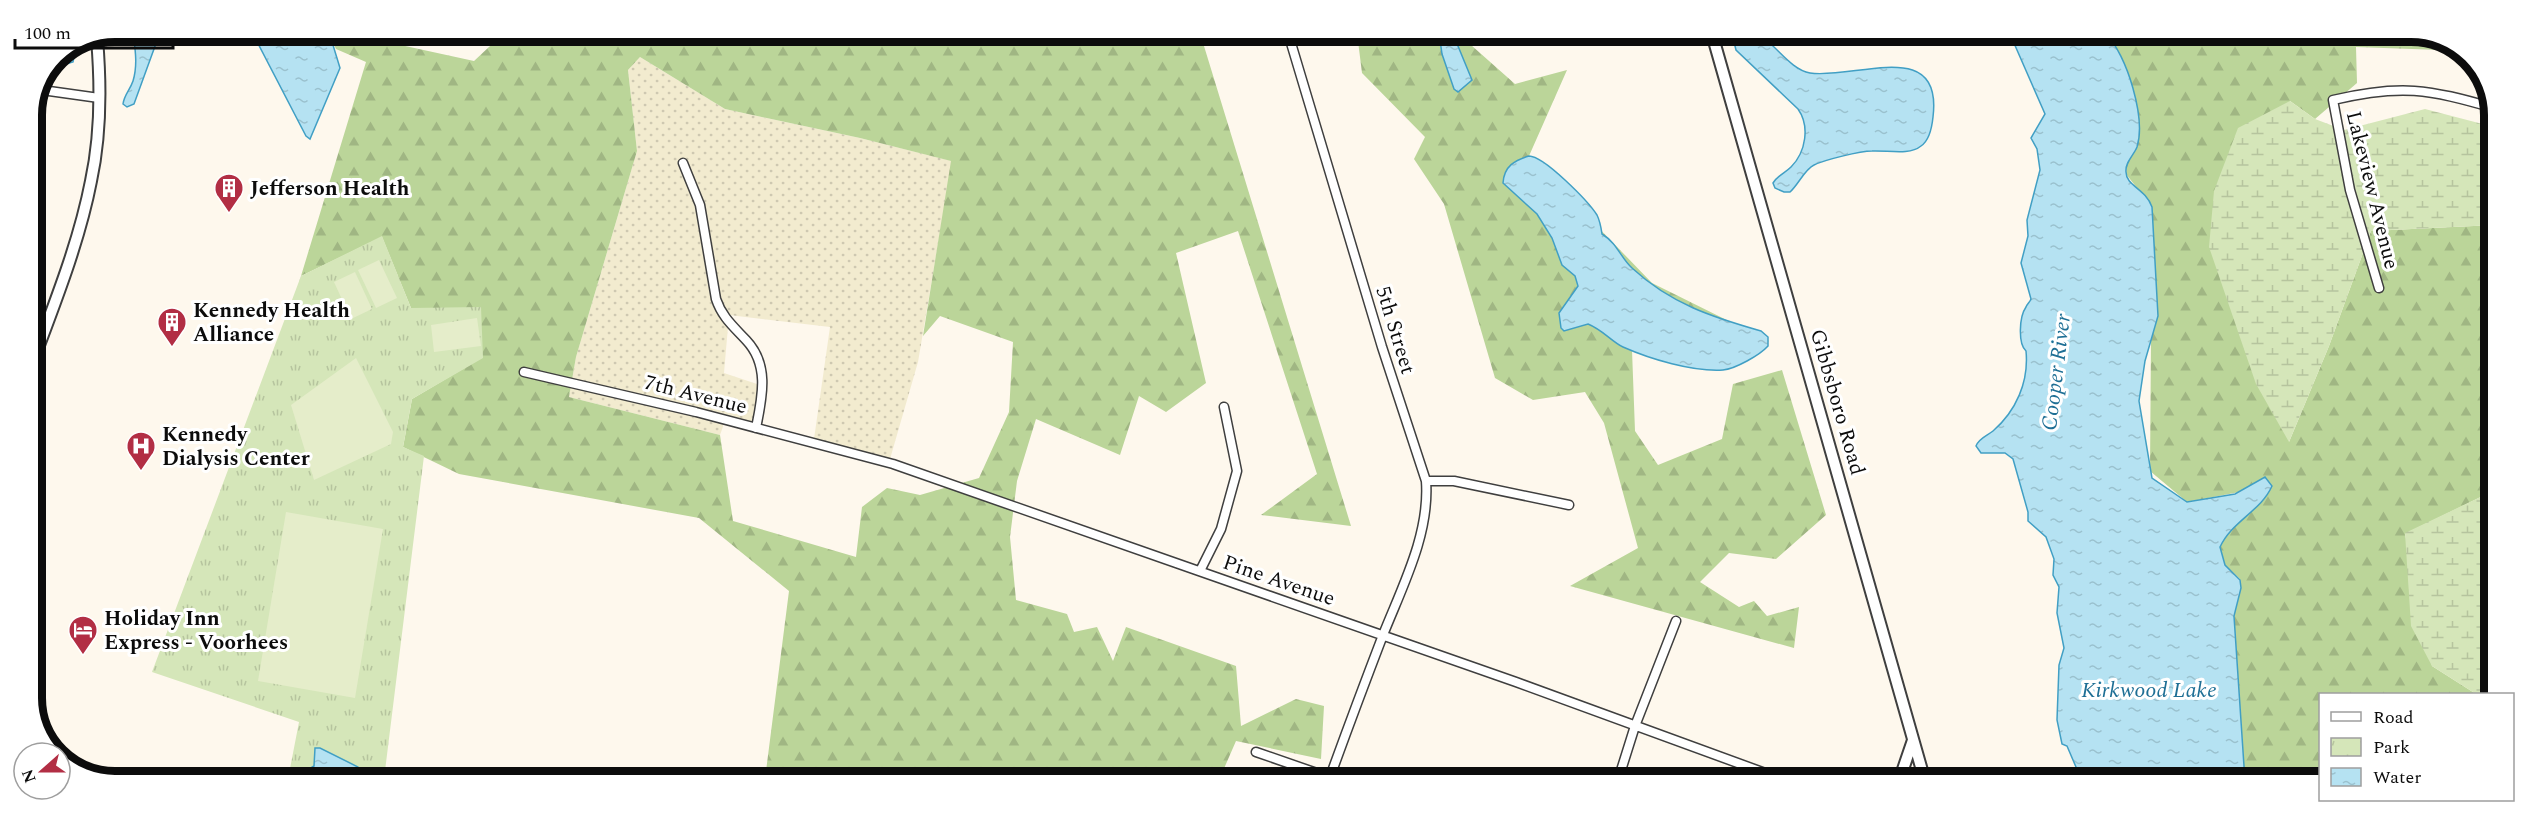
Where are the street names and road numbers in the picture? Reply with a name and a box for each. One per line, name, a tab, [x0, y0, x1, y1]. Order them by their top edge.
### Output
street label: Lakeview Avenue	[2337, 108, 2407, 273]
street label: 5th Street	[1367, 282, 1424, 378]
street label: Gibbsboro Road	[1801, 326, 1873, 479]
street label: 7th Avenue	[641, 367, 750, 423]
street label: Pine Avenue	[1218, 547, 1339, 615]

